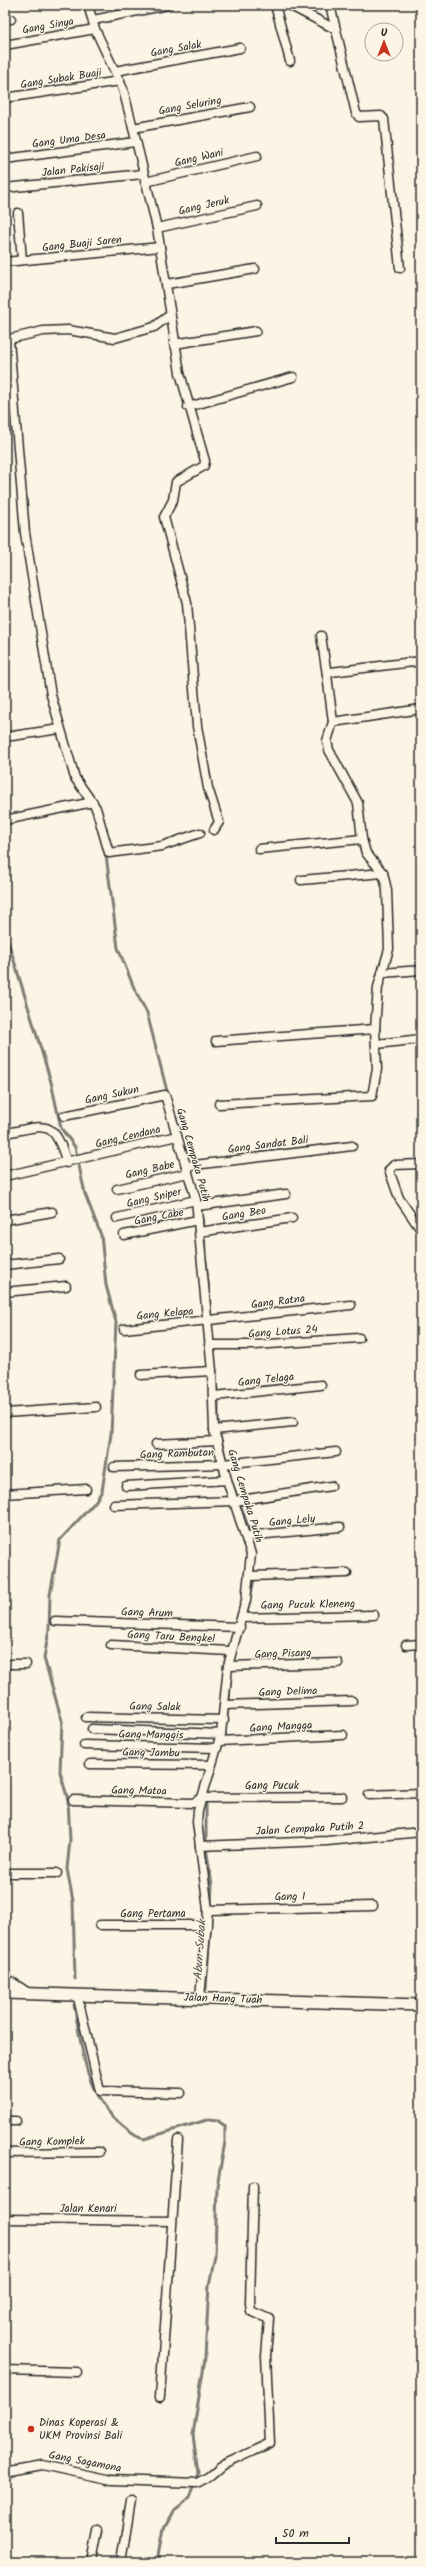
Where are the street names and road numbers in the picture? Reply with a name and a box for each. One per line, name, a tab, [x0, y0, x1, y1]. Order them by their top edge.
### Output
street label: Gang Sinya	[21, 13, 75, 39]
street label: Gang Salak	[149, 36, 204, 62]
street label: Gang Subak Buaji	[19, 64, 103, 94]
street label: Gang Seluring	[157, 92, 223, 120]
street label: Gang Uma Desa	[31, 127, 107, 153]
street label: Gang Wani	[173, 144, 226, 172]
street label: Jalan Pakisaji	[41, 158, 105, 182]
street label: Gang Jeruk	[177, 191, 232, 221]
street label: Gang Buaji Saren	[41, 231, 123, 257]
street label: Gang Sukun	[83, 1080, 141, 1110]
street label: Gang Cempaka Putih	[171, 1106, 215, 1204]
street label: Gang Cendana	[94, 1121, 162, 1153]
street label: Gang Sandat Bali	[227, 1131, 310, 1159]
street label: Gang Babe	[123, 1156, 177, 1184]
street label: Gang Sniper	[125, 1183, 184, 1213]
street label: Gang Beo	[221, 1202, 267, 1226]
street label: Gang Cabe	[133, 1203, 185, 1231]
street label: Gang Ratna	[250, 1290, 306, 1314]
street label: Gang Kelapa	[136, 1303, 194, 1325]
street label: Gang Lotus 24	[248, 1321, 318, 1343]
street label: Gang Telaga	[237, 1368, 295, 1392]
street label: Gang Rambutan	[140, 1444, 214, 1464]
street label: Gang Cempaka Putih	[222, 1447, 268, 1545]
street label: Gang Lely	[268, 1510, 317, 1532]
street label: Gang Pucuk Kleneng	[261, 1595, 355, 1615]
street label: Gang Arum	[121, 1603, 173, 1623]
street label: Gang Taru Bengkel	[127, 1626, 216, 1648]
street label: Gang Pisang	[254, 1644, 312, 1664]
street label: Gang Delima	[258, 1682, 318, 1702]
street label: Gang Salak	[129, 1698, 182, 1716]
street label: Gang Mangga	[249, 1716, 313, 1738]
street label: Gang Manggis	[118, 1725, 184, 1745]
street label: Gang Jambu	[122, 1743, 181, 1763]
street label: Gang Pucuk	[245, 1777, 300, 1795]
street label: Gang Matoa	[111, 1782, 167, 1800]
street label: Jalan Cempaka Putih 2	[255, 1817, 365, 1841]
street label: Gang 1	[274, 1888, 306, 1906]
street label: Gang Pertama	[120, 1905, 186, 1923]
street label: Jalan Hang Tuah	[183, 1989, 263, 2009]
street label: Gang Komplek	[19, 2132, 86, 2152]
street label: Jalan Kenari	[59, 2200, 117, 2218]
street label: Gang Sagamona	[47, 2446, 123, 2478]

